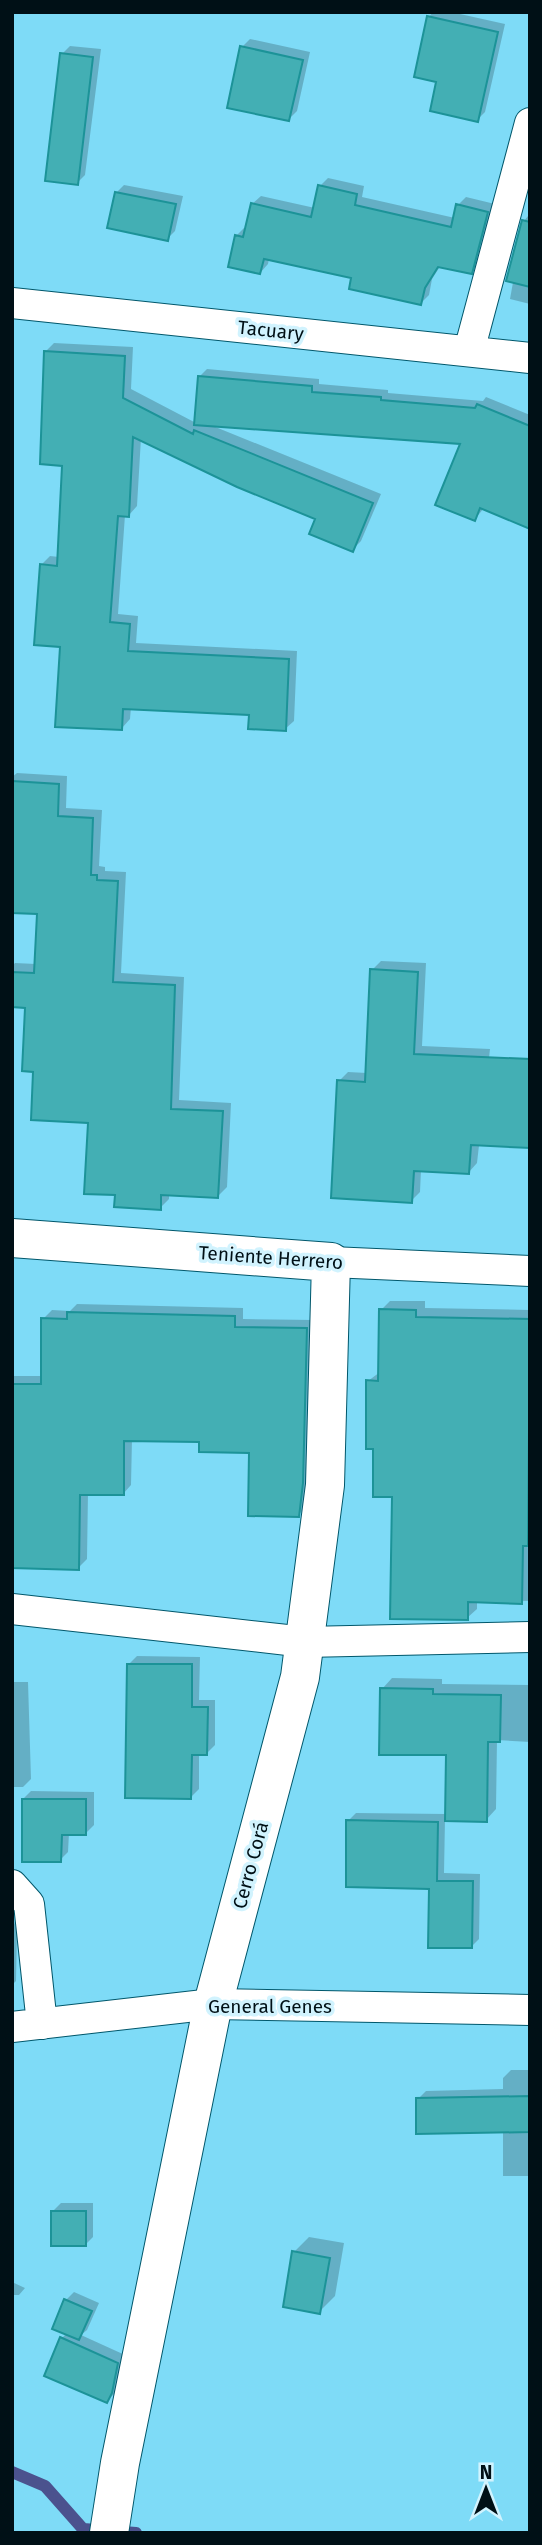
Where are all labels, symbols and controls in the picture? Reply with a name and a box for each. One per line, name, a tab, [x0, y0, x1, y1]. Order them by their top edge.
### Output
street label: Tacuary	[237, 316, 306, 345]
street label: Teniente Herrero	[198, 1241, 344, 1274]
street label: Cerro Corá	[228, 1819, 273, 1911]
street label: General Genes	[208, 1995, 332, 2018]
north arrow	[451, 2454, 521, 2524]
text: N	[480, 2461, 492, 2484]

